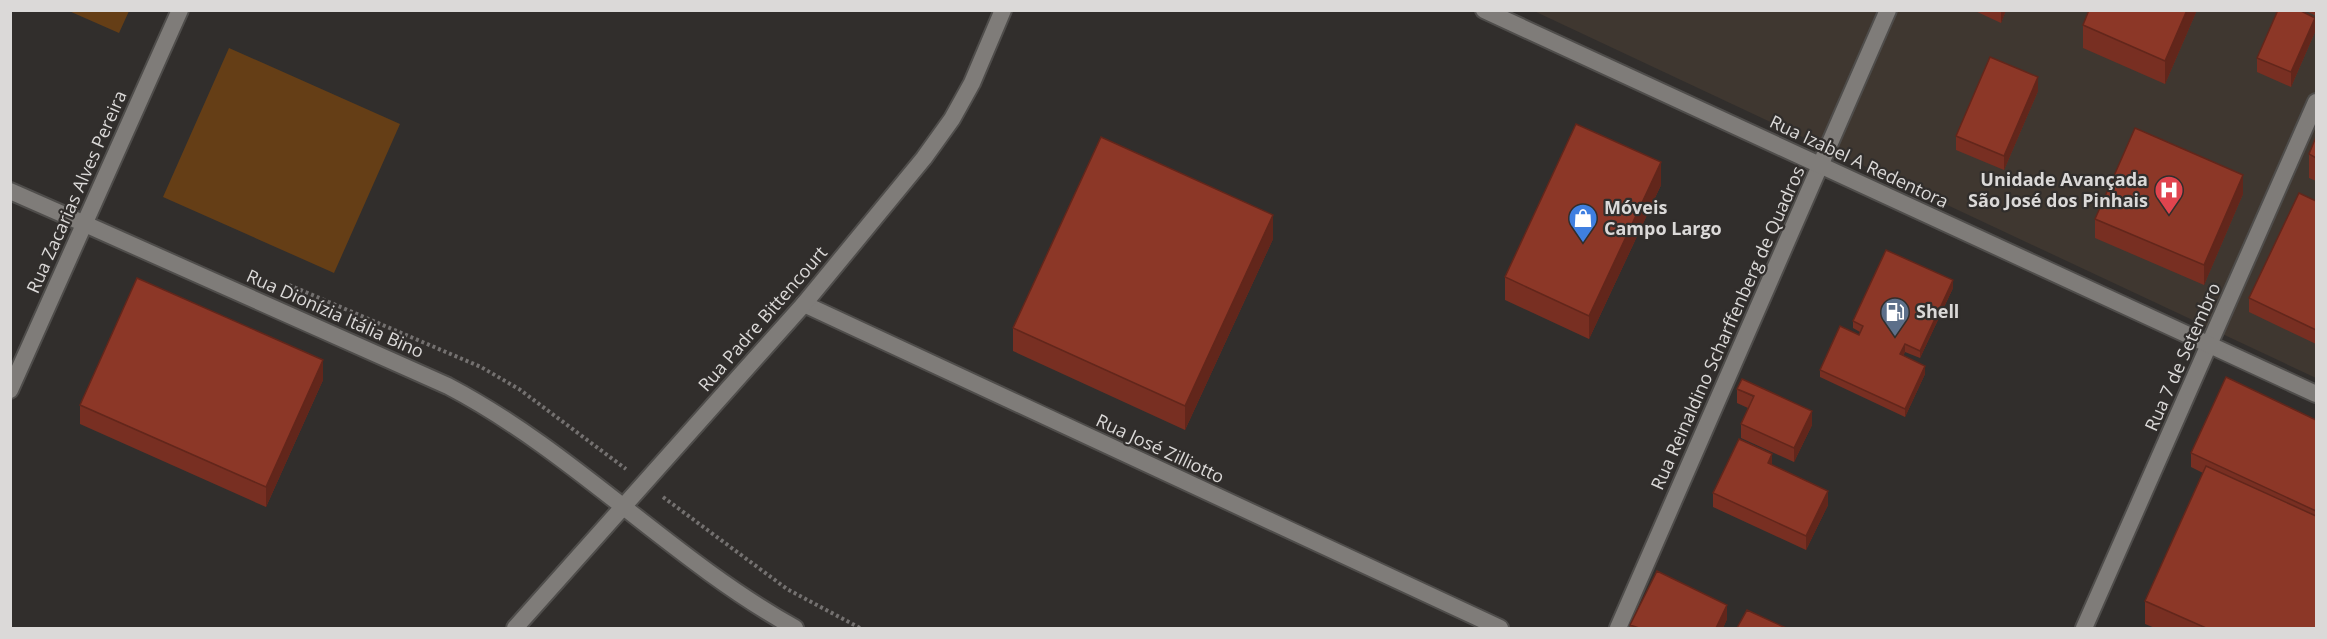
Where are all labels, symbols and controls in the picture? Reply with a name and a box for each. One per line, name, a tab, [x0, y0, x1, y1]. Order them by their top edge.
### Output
street label: Rua Zacarias Alves Pereira	[20, 86, 132, 297]
street label: Rua Izabel A Redentora	[1766, 109, 1953, 213]
street label: Rua Reinaldino Scharffenberg de Quadros	[1645, 162, 1810, 493]
place label: Unidade Avançada São José dos Pinhais	[1968, 167, 2148, 212]
hospital icon: Unidade Avançada São José dos Pinhais	[2153, 174, 2185, 216]
place label: Móveis Campo Largo	[1604, 195, 1722, 240]
shop icon: Móveis Campo Largo	[1567, 202, 1599, 244]
street label: Rua Padre Bittencourt	[692, 241, 832, 396]
street label: Rua Dionízia Itália Bino	[243, 263, 428, 363]
street label: Rua 7 de Setembro	[2139, 279, 2226, 435]
fuel station icon: Shell	[1879, 296, 1911, 338]
place label: Shell	[1916, 299, 1959, 323]
street label: Rua José Zilliotto	[1092, 408, 1228, 488]

